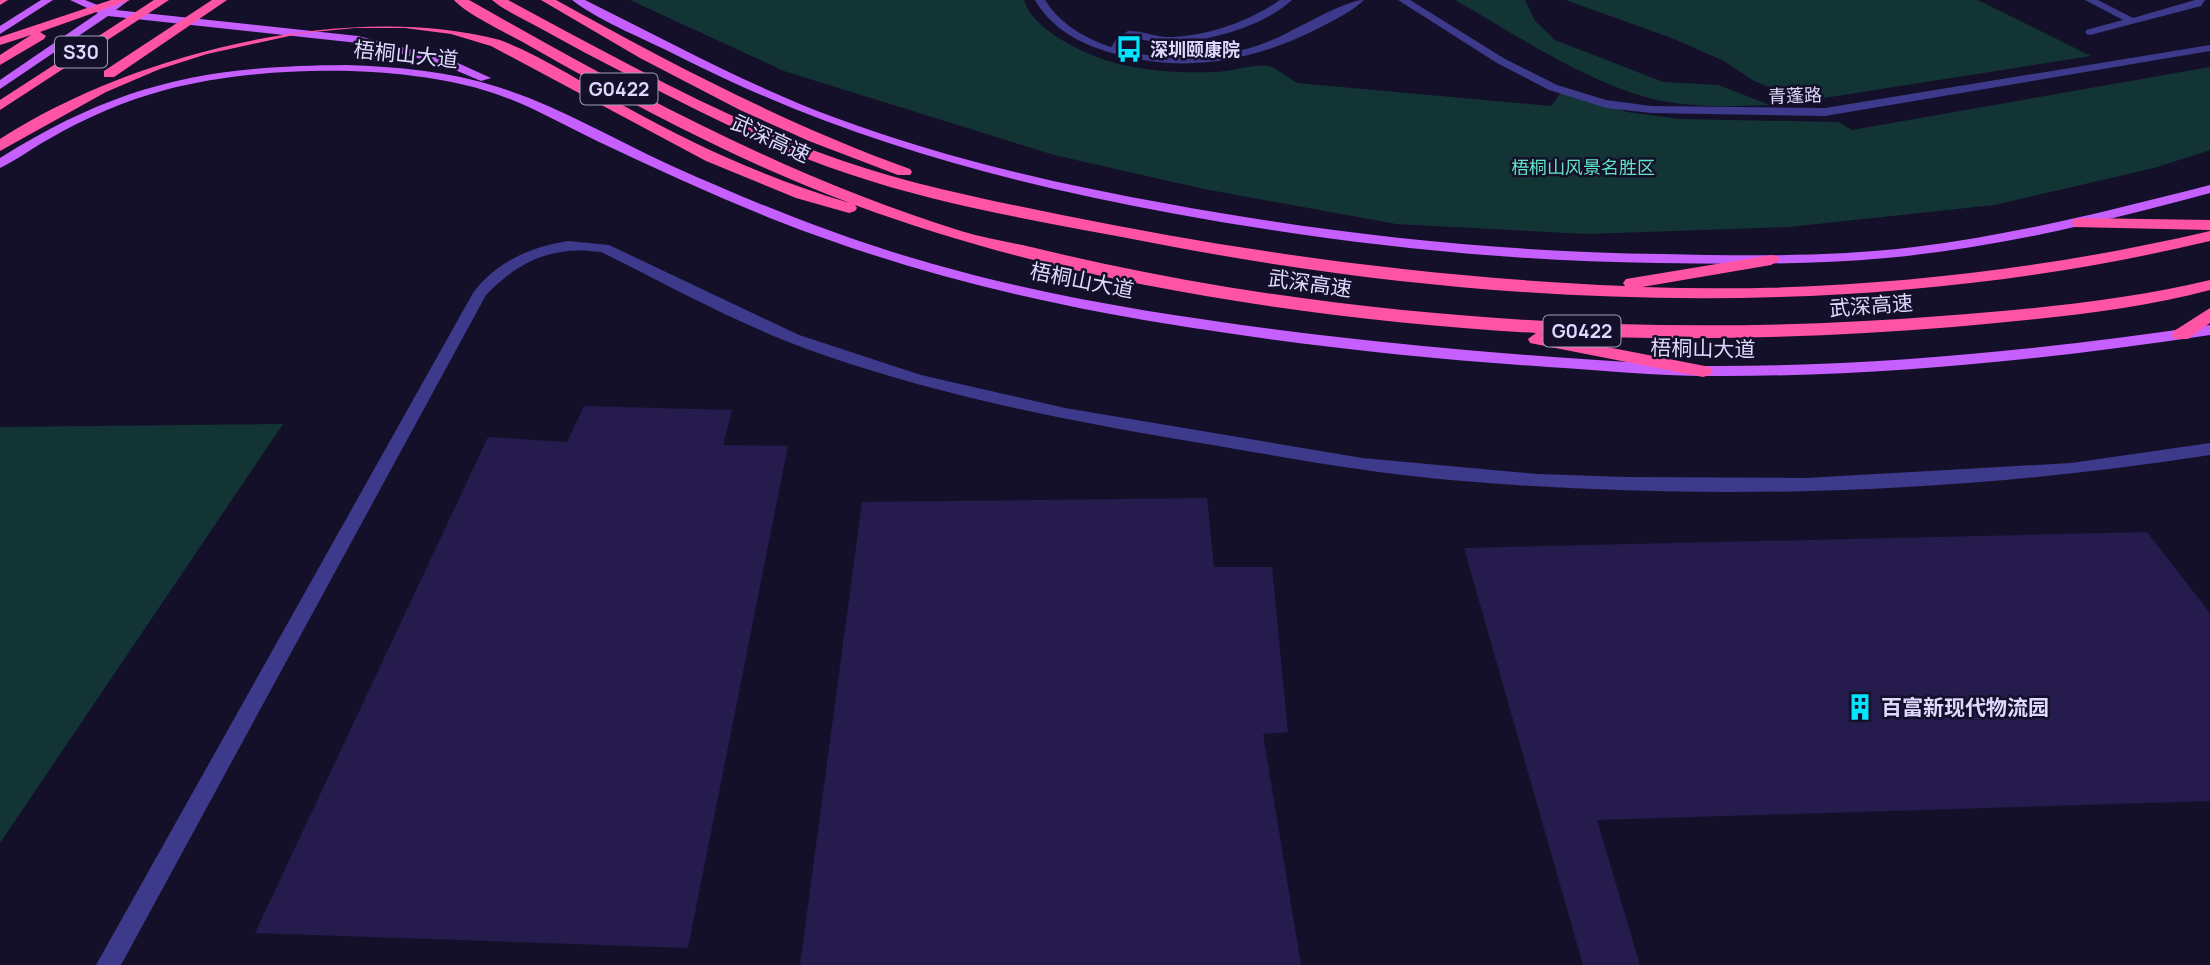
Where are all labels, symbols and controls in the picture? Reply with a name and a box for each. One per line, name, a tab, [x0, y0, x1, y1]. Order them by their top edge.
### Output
bus stop icon: 深圳颐康院	[1114, 34, 1144, 64]
street label: 梧桐山大道	[352, 35, 460, 73]
road number: S30	[55, 36, 107, 68]
place label: 深圳颐康院	[1150, 37, 1240, 61]
road number: G0422	[580, 74, 658, 104]
street label: 青蓬路	[1768, 82, 1822, 108]
street label: 武深高速	[727, 108, 815, 168]
park label: 梧桐山风景名胜区	[1511, 155, 1655, 179]
street label: 梧桐山大道	[1028, 256, 1136, 304]
street label: 武深高速	[1266, 263, 1354, 303]
street label: 武深高速	[1828, 288, 1914, 322]
road number: G0422	[1544, 316, 1620, 346]
street label: 梧桐山大道	[1650, 333, 1756, 363]
building icon: 百富新现代物流园	[1845, 692, 1875, 722]
place label: 百富新现代物流园	[1881, 693, 2049, 721]

